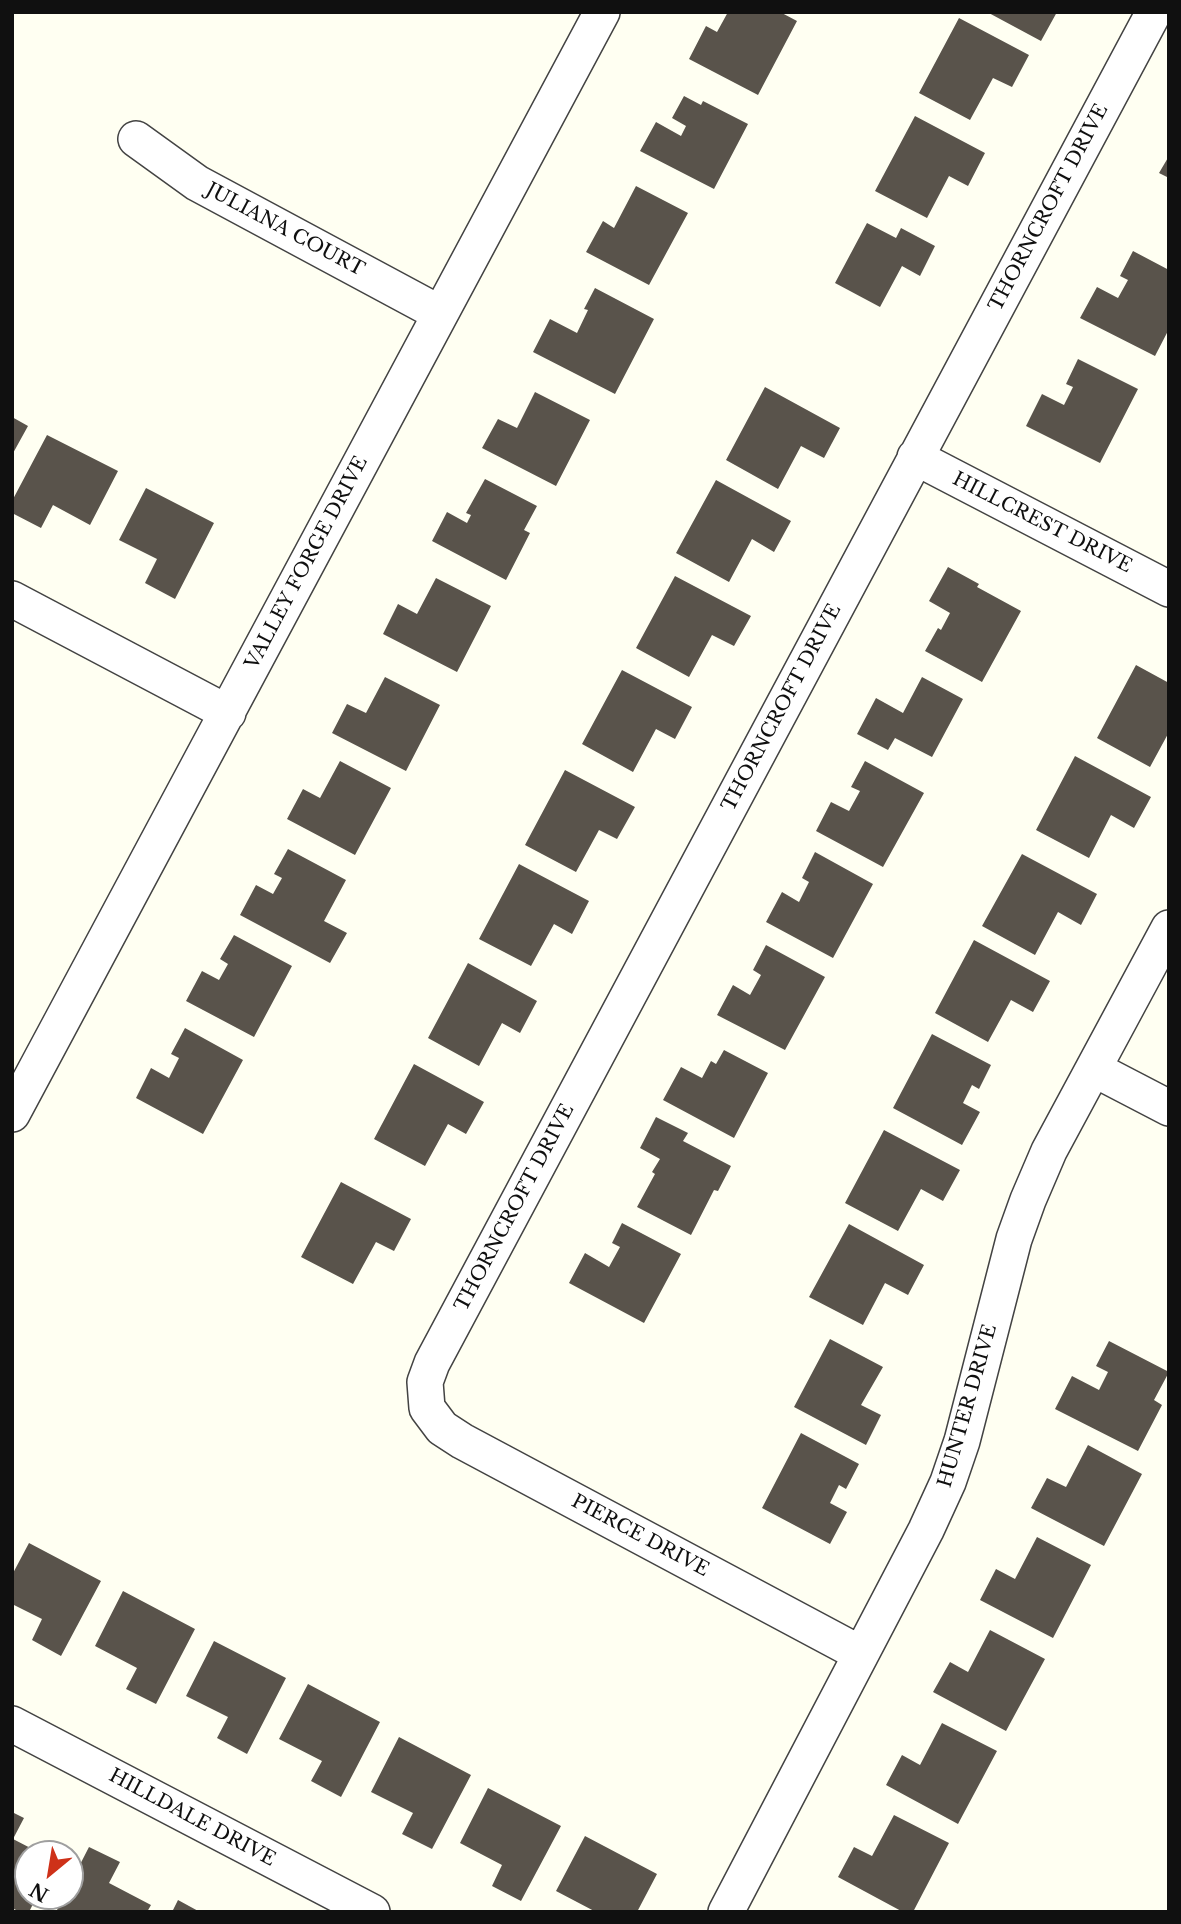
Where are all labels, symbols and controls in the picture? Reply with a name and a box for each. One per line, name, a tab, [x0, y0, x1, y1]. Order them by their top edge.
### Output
street label: THORNCROFT DRIVE	[985, 101, 1113, 315]
street label: JULIANA COURT	[202, 179, 368, 281]
street label: VALLEY FORGE DRIVE	[241, 453, 373, 673]
street label: HILLCREST DRIVE	[949, 468, 1135, 578]
street label: THORNCROFT DRIVE	[718, 601, 846, 815]
street label: THORNCROFT DRIVE	[451, 1101, 579, 1315]
street label: HUNTER DRIVE	[934, 1322, 1002, 1490]
street label: PIERCE DRIVE	[568, 1490, 712, 1582]
street label: HILLDALE DRIVE	[105, 1764, 279, 1872]
north arrow	[14, 1840, 84, 1910]
text: N	[26, 1877, 53, 1906]

